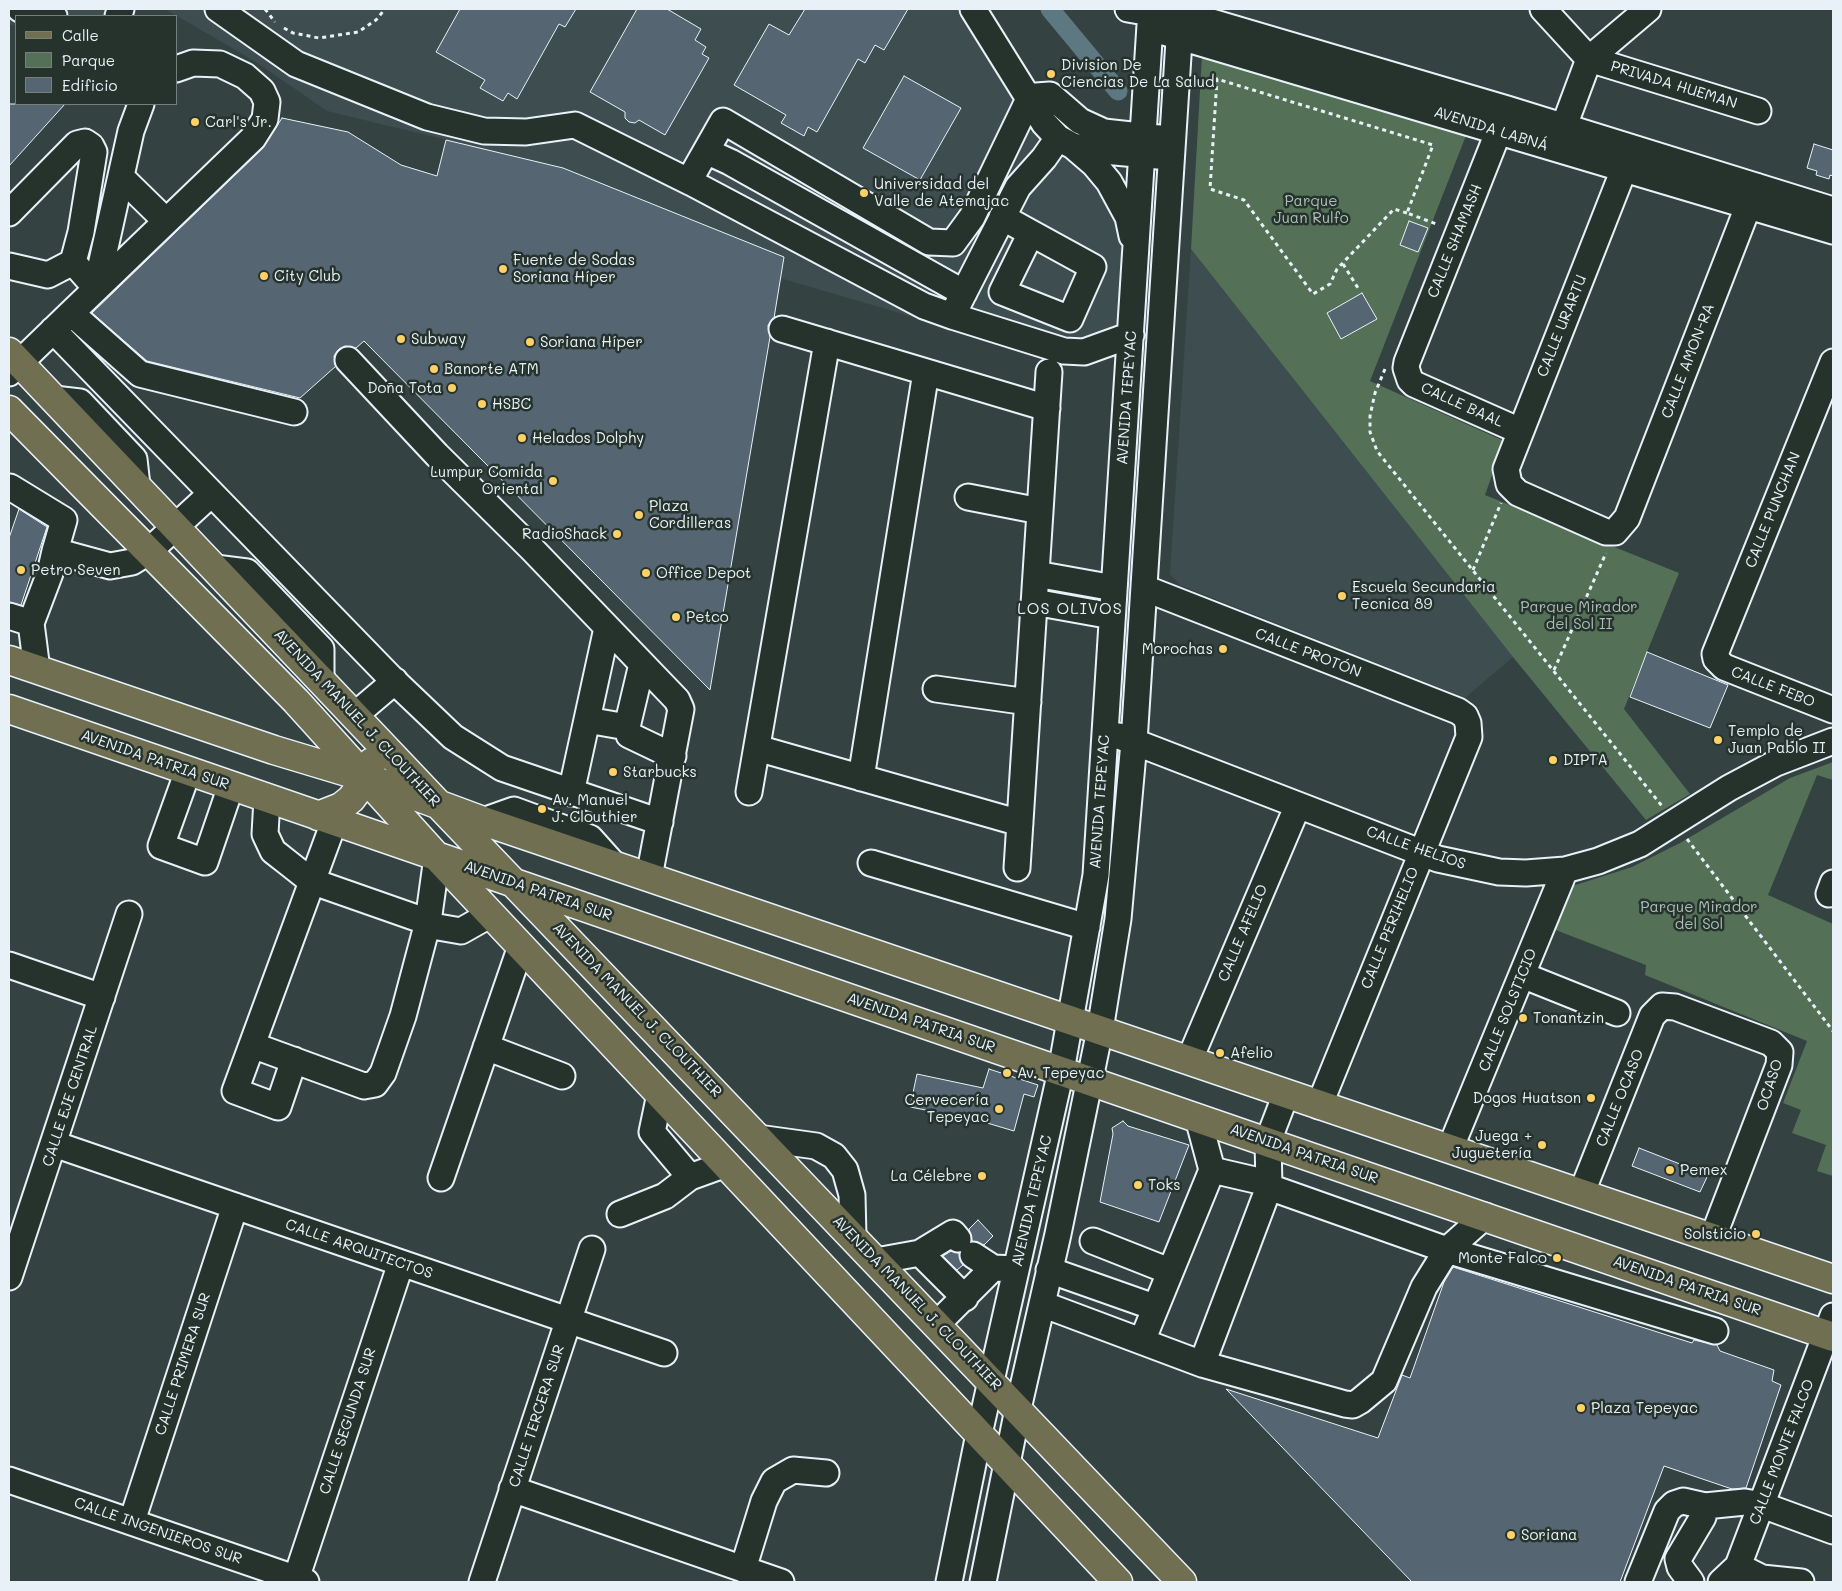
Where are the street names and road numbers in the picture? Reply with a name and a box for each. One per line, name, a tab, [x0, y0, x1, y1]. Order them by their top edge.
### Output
street label: PRIVADA HUEMAN	[1609, 57, 1739, 113]
street label: AVENIDA LABNÁ	[1432, 103, 1550, 155]
street label: CALLE SHAMASH	[1424, 181, 1486, 301]
street label: CALLE URARTU	[1533, 272, 1591, 380]
street label: CALLE AMON-RA	[1658, 301, 1718, 421]
street label: AVENIDA TEPEYAC	[1113, 330, 1141, 466]
street label: CALLE BAAL	[1418, 379, 1506, 431]
street label: CALLE PUNCHAN	[1742, 449, 1804, 571]
street label: CALLE PROTÓN	[1252, 624, 1364, 682]
street label: AVENIDA MANUEL J. CLOUTHIER	[270, 626, 444, 810]
street label: CALLE FEBO	[1728, 663, 1818, 711]
street label: AVENIDA PATRIA SUR	[78, 726, 232, 794]
street label: AVENIDA TEPEYAC	[1086, 734, 1114, 870]
street label: CALLE HELIOS	[1364, 823, 1468, 873]
street label: AVENIDA PATRIA SUR	[461, 857, 615, 925]
street label: CALLE PERIHELIO	[1357, 864, 1423, 992]
street label: CALLE AFELIO	[1214, 882, 1272, 984]
street label: AVENIDA MANUEL J. CLOUTHIER	[549, 919, 725, 1101]
street label: CALLE SOLSTICIO	[1475, 946, 1541, 1074]
street label: AVENIDA PATRIA SUR	[844, 989, 998, 1057]
street label: CALLE EJE CENTRAL	[39, 1023, 101, 1169]
street label: CALLE OCASO	[1592, 1047, 1648, 1149]
street label: OCASO	[1753, 1057, 1787, 1113]
street label: AVENIDA PATRIA SUR	[1227, 1120, 1381, 1188]
street label: AVENIDA TEPEYAC	[1008, 1134, 1056, 1268]
street label: AVENIDA MANUEL J. CLOUTHIER	[829, 1212, 1005, 1394]
street label: CALLE ARQUITECTOS	[283, 1215, 435, 1283]
street label: AVENIDA PATRIA SUR	[1610, 1252, 1764, 1320]
street label: CALLE PRIMERA SUR	[151, 1290, 215, 1438]
street label: CALLE TERCERA SUR	[505, 1342, 569, 1490]
street label: CALLE SEGUNDA SUR	[316, 1345, 380, 1497]
street label: CALLE MONTE FALCO	[1746, 1377, 1818, 1527]
street label: CALLE INGENIEROS SUR	[72, 1494, 244, 1568]

